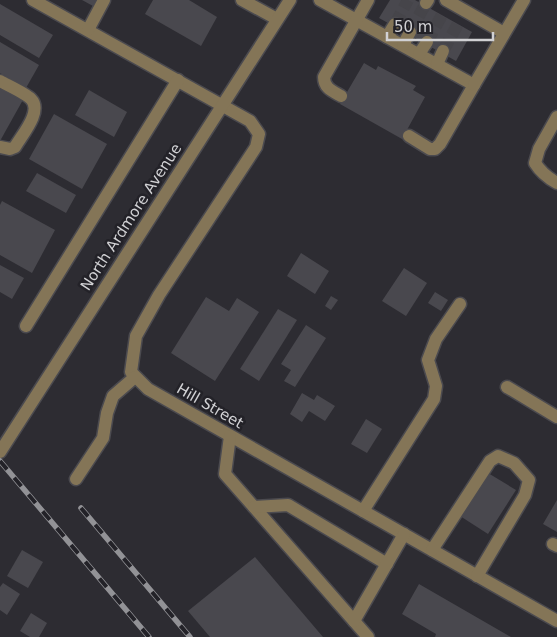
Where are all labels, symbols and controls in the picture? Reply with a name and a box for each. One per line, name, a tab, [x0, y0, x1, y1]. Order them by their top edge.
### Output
scale bar	[387, 10, 493, 42]
text: 50 m	[394, 18, 432, 36]
street label: North Ardmore Avenue	[77, 140, 185, 294]
street label: Hill Street	[173, 380, 247, 432]

